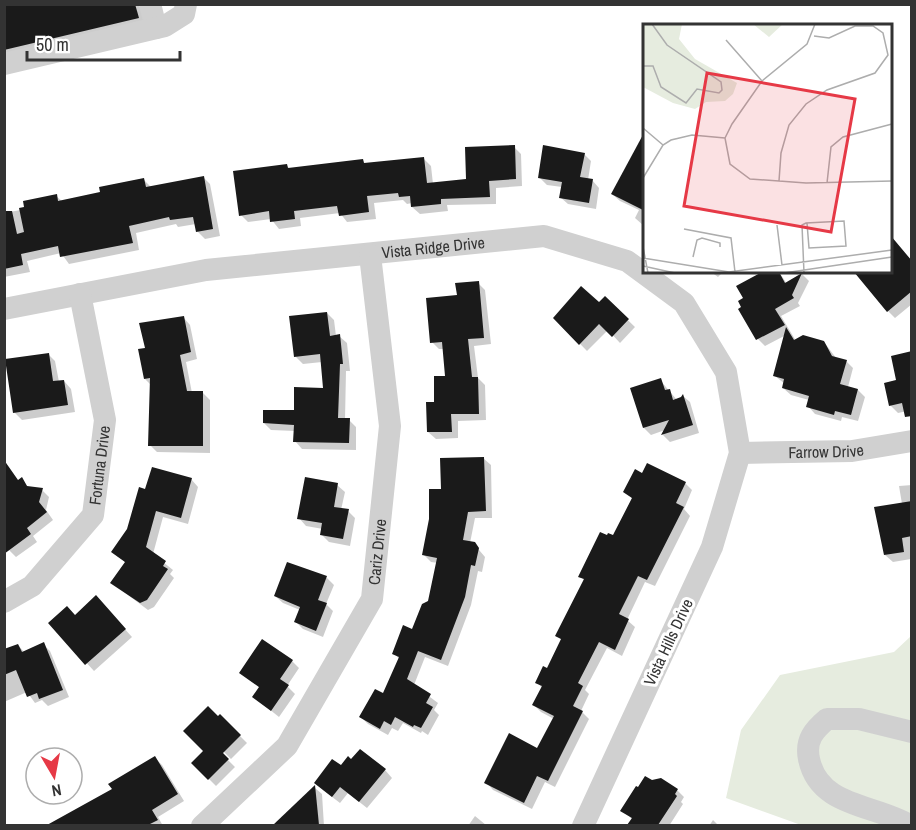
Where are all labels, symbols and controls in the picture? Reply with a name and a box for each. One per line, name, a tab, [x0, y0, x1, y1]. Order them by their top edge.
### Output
scale bar	[27, 24, 180, 62]
inset map	[643, 24, 892, 273]
text: 50 m	[36, 32, 69, 57]
street label: Vista Ridge Drive	[381, 231, 486, 263]
street label: Fortuna Drive	[83, 424, 115, 506]
street label: Farrow Drive	[788, 438, 865, 463]
street label: Cariz Drive	[363, 518, 391, 586]
street label: Vista Hills Drive	[638, 595, 698, 689]
north arrow	[24, 746, 84, 806]
text: N	[50, 779, 63, 802]

